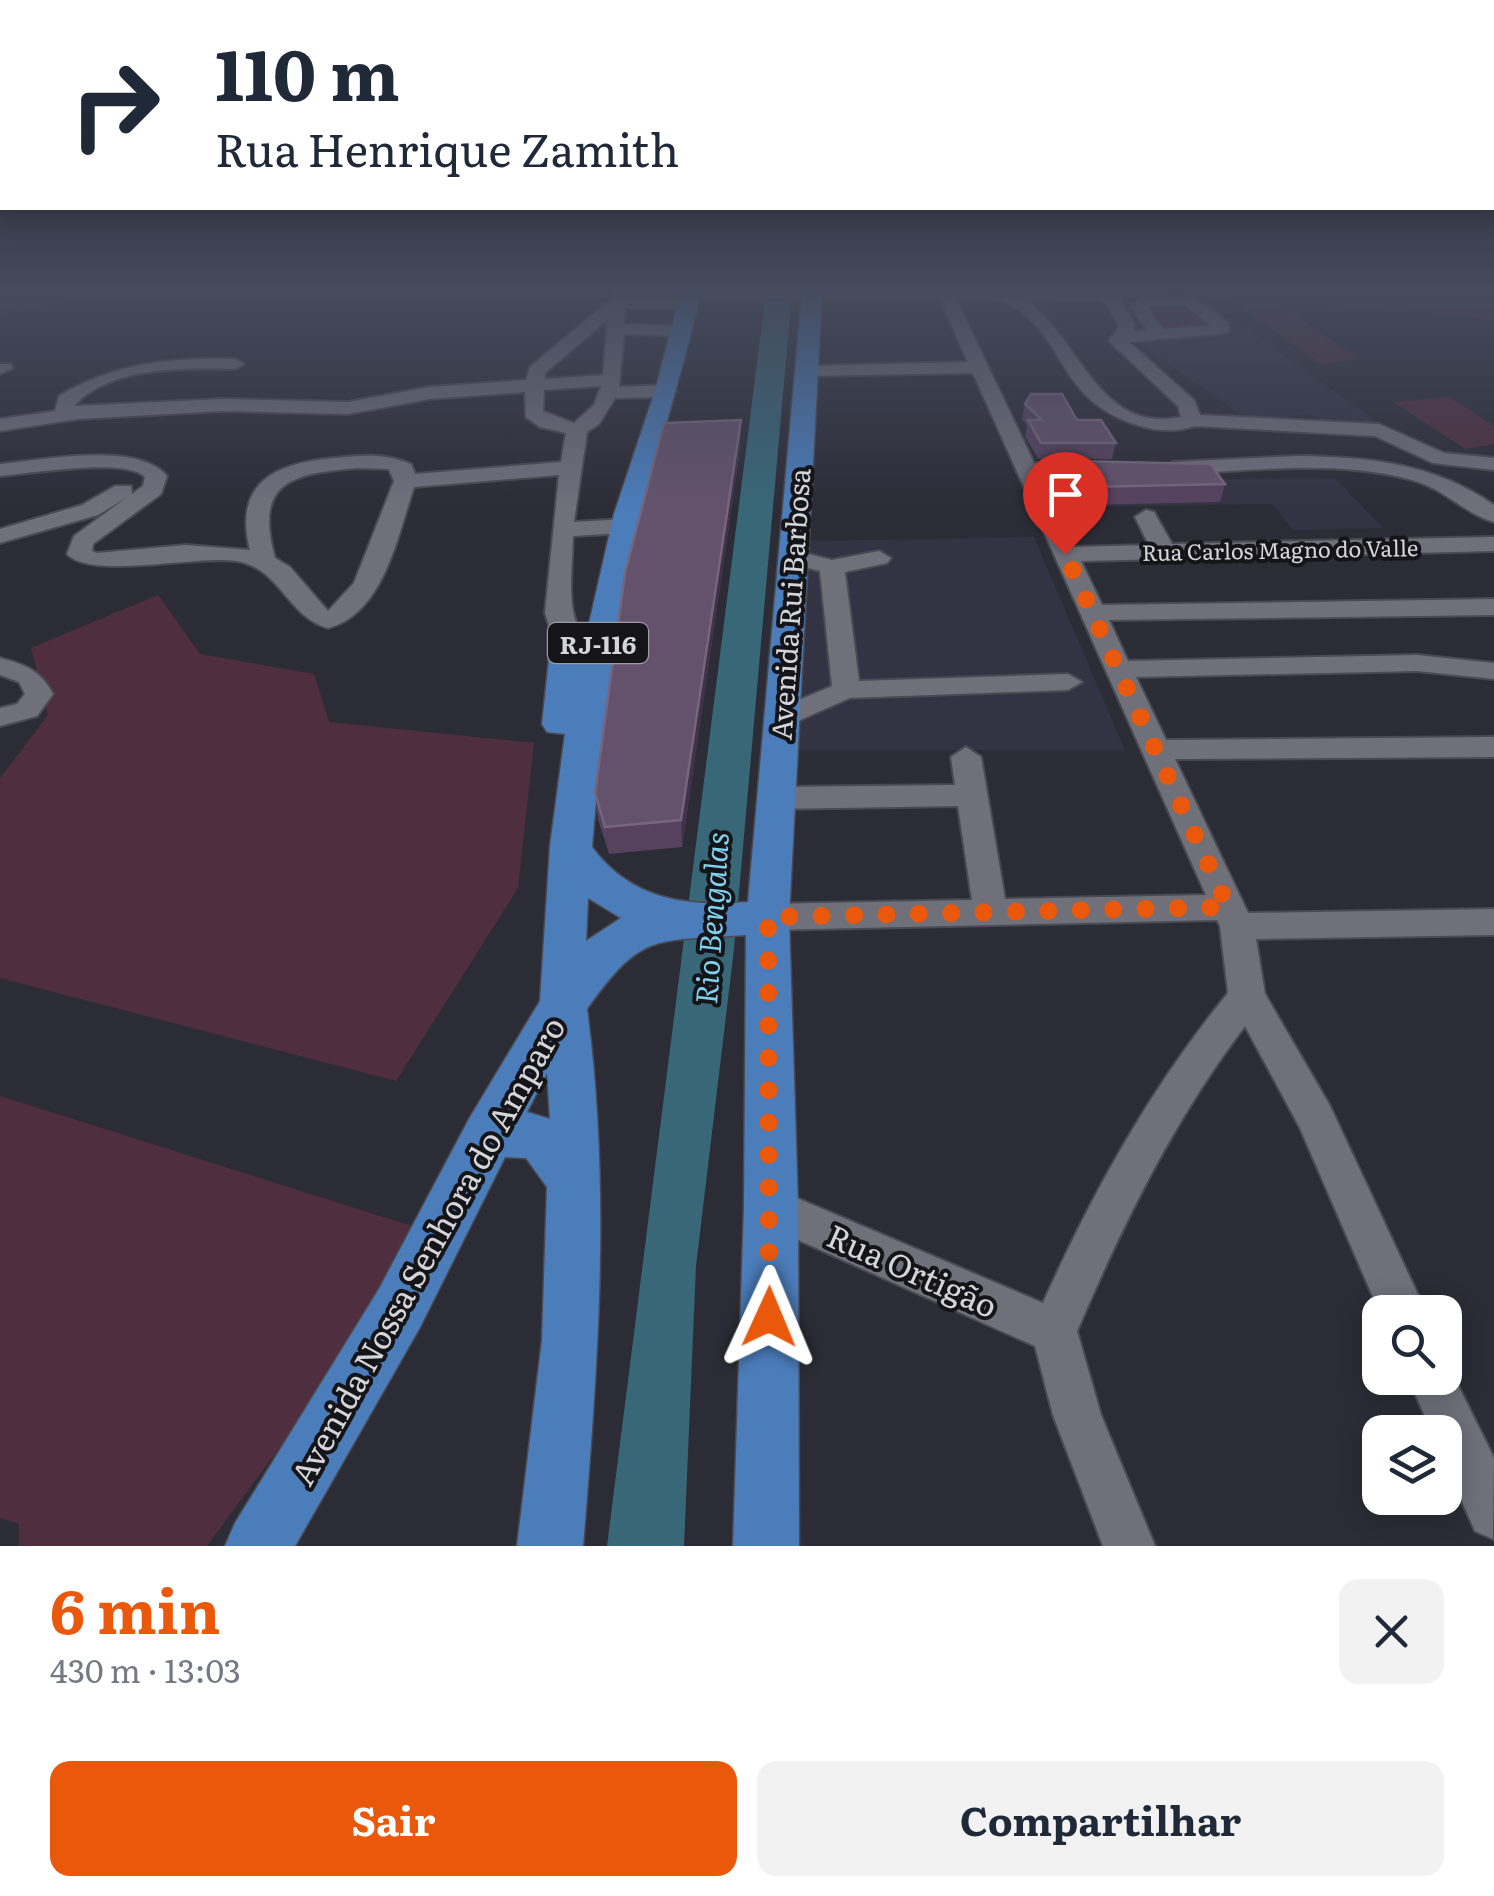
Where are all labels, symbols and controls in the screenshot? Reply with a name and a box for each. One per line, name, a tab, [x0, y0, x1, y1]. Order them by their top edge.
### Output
text: 110 m	[215, 19, 400, 123]
icon: right	[50, 40, 180, 170]
text: Rua Henrique Zamith	[215, 114, 679, 181]
pin	[1023, 452, 1108, 555]
street label: Avenida Rui Barbosa	[759, 467, 819, 741]
icon: arrive	[1038, 467, 1093, 522]
street label: Rua Carlos Magno do Valle	[1141, 530, 1419, 568]
road number: RJ-116	[548, 623, 648, 663]
water label: Rio Bengalas	[682, 830, 738, 1006]
street label: Avenida Nossa Senhora do Amparo	[277, 1007, 575, 1493]
street label: Rua Ortigão	[820, 1210, 1006, 1328]
position arrow	[717, 1265, 821, 1369]
map controls	[1362, 1295, 1462, 1515]
button: search	[1362, 1295, 1462, 1395]
button: layers	[1362, 1415, 1462, 1515]
text: 6 min	[50, 1563, 220, 1652]
button: close	[1339, 1579, 1444, 1684]
text: 430 m · 13:03	[50, 1645, 241, 1693]
button: Sair	[50, 1761, 737, 1876]
button: Compartilhar	[757, 1761, 1444, 1876]

